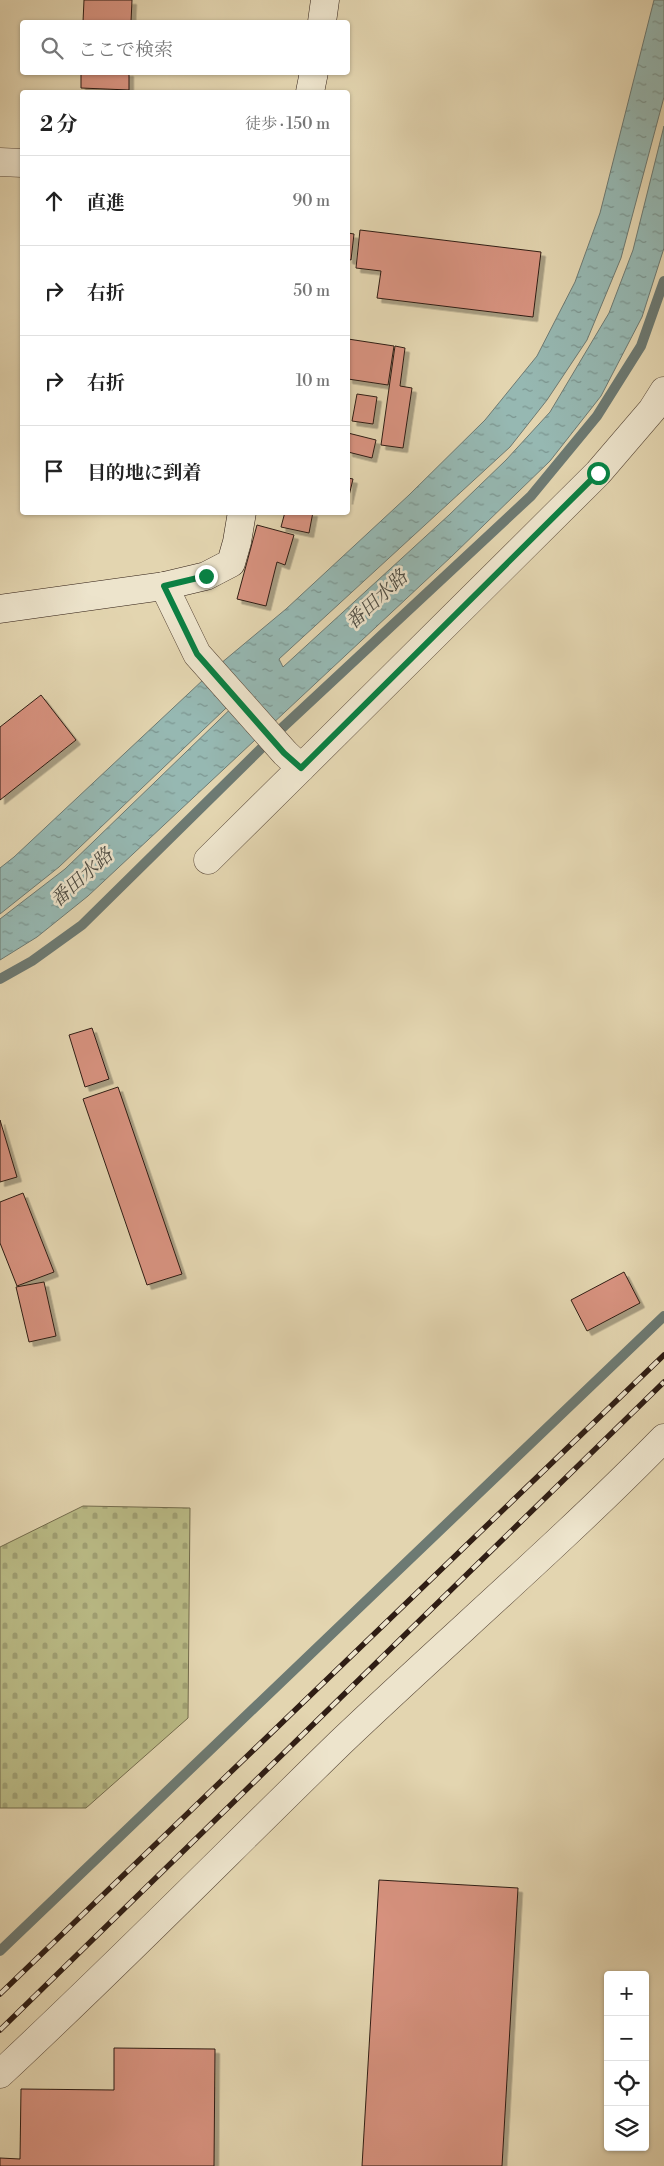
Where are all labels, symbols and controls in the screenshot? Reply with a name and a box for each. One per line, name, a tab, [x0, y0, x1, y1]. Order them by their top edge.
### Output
search box	[20, 20, 350, 75]
icon: search	[38, 34, 66, 62]
text: ここで検索	[78, 38, 173, 62]
text: 2 分	[40, 112, 78, 138]
text: 徒歩 · 150 m	[245, 114, 330, 134]
icon: ahead	[40, 187, 68, 215]
text: 直進	[87, 191, 125, 215]
text: 90 m	[292, 191, 330, 211]
icon: right	[40, 277, 68, 305]
text: 右折	[87, 281, 125, 305]
text: 50 m	[293, 281, 330, 301]
icon: right	[40, 367, 68, 395]
text: 右折	[87, 371, 125, 395]
text: 10 m	[296, 371, 330, 391]
icon: arrive	[40, 457, 68, 485]
text: 目的地に到着	[87, 461, 201, 485]
route start	[587, 462, 610, 485]
water label: 番田水路	[341, 564, 414, 634]
route end	[195, 565, 218, 588]
water label: 番田水路	[45, 842, 119, 912]
map controls	[604, 1971, 649, 2151]
button: +	[604, 1971, 649, 2016]
button: −	[604, 2016, 649, 2061]
button: locate	[604, 2061, 649, 2106]
button: layers	[604, 2106, 649, 2151]

